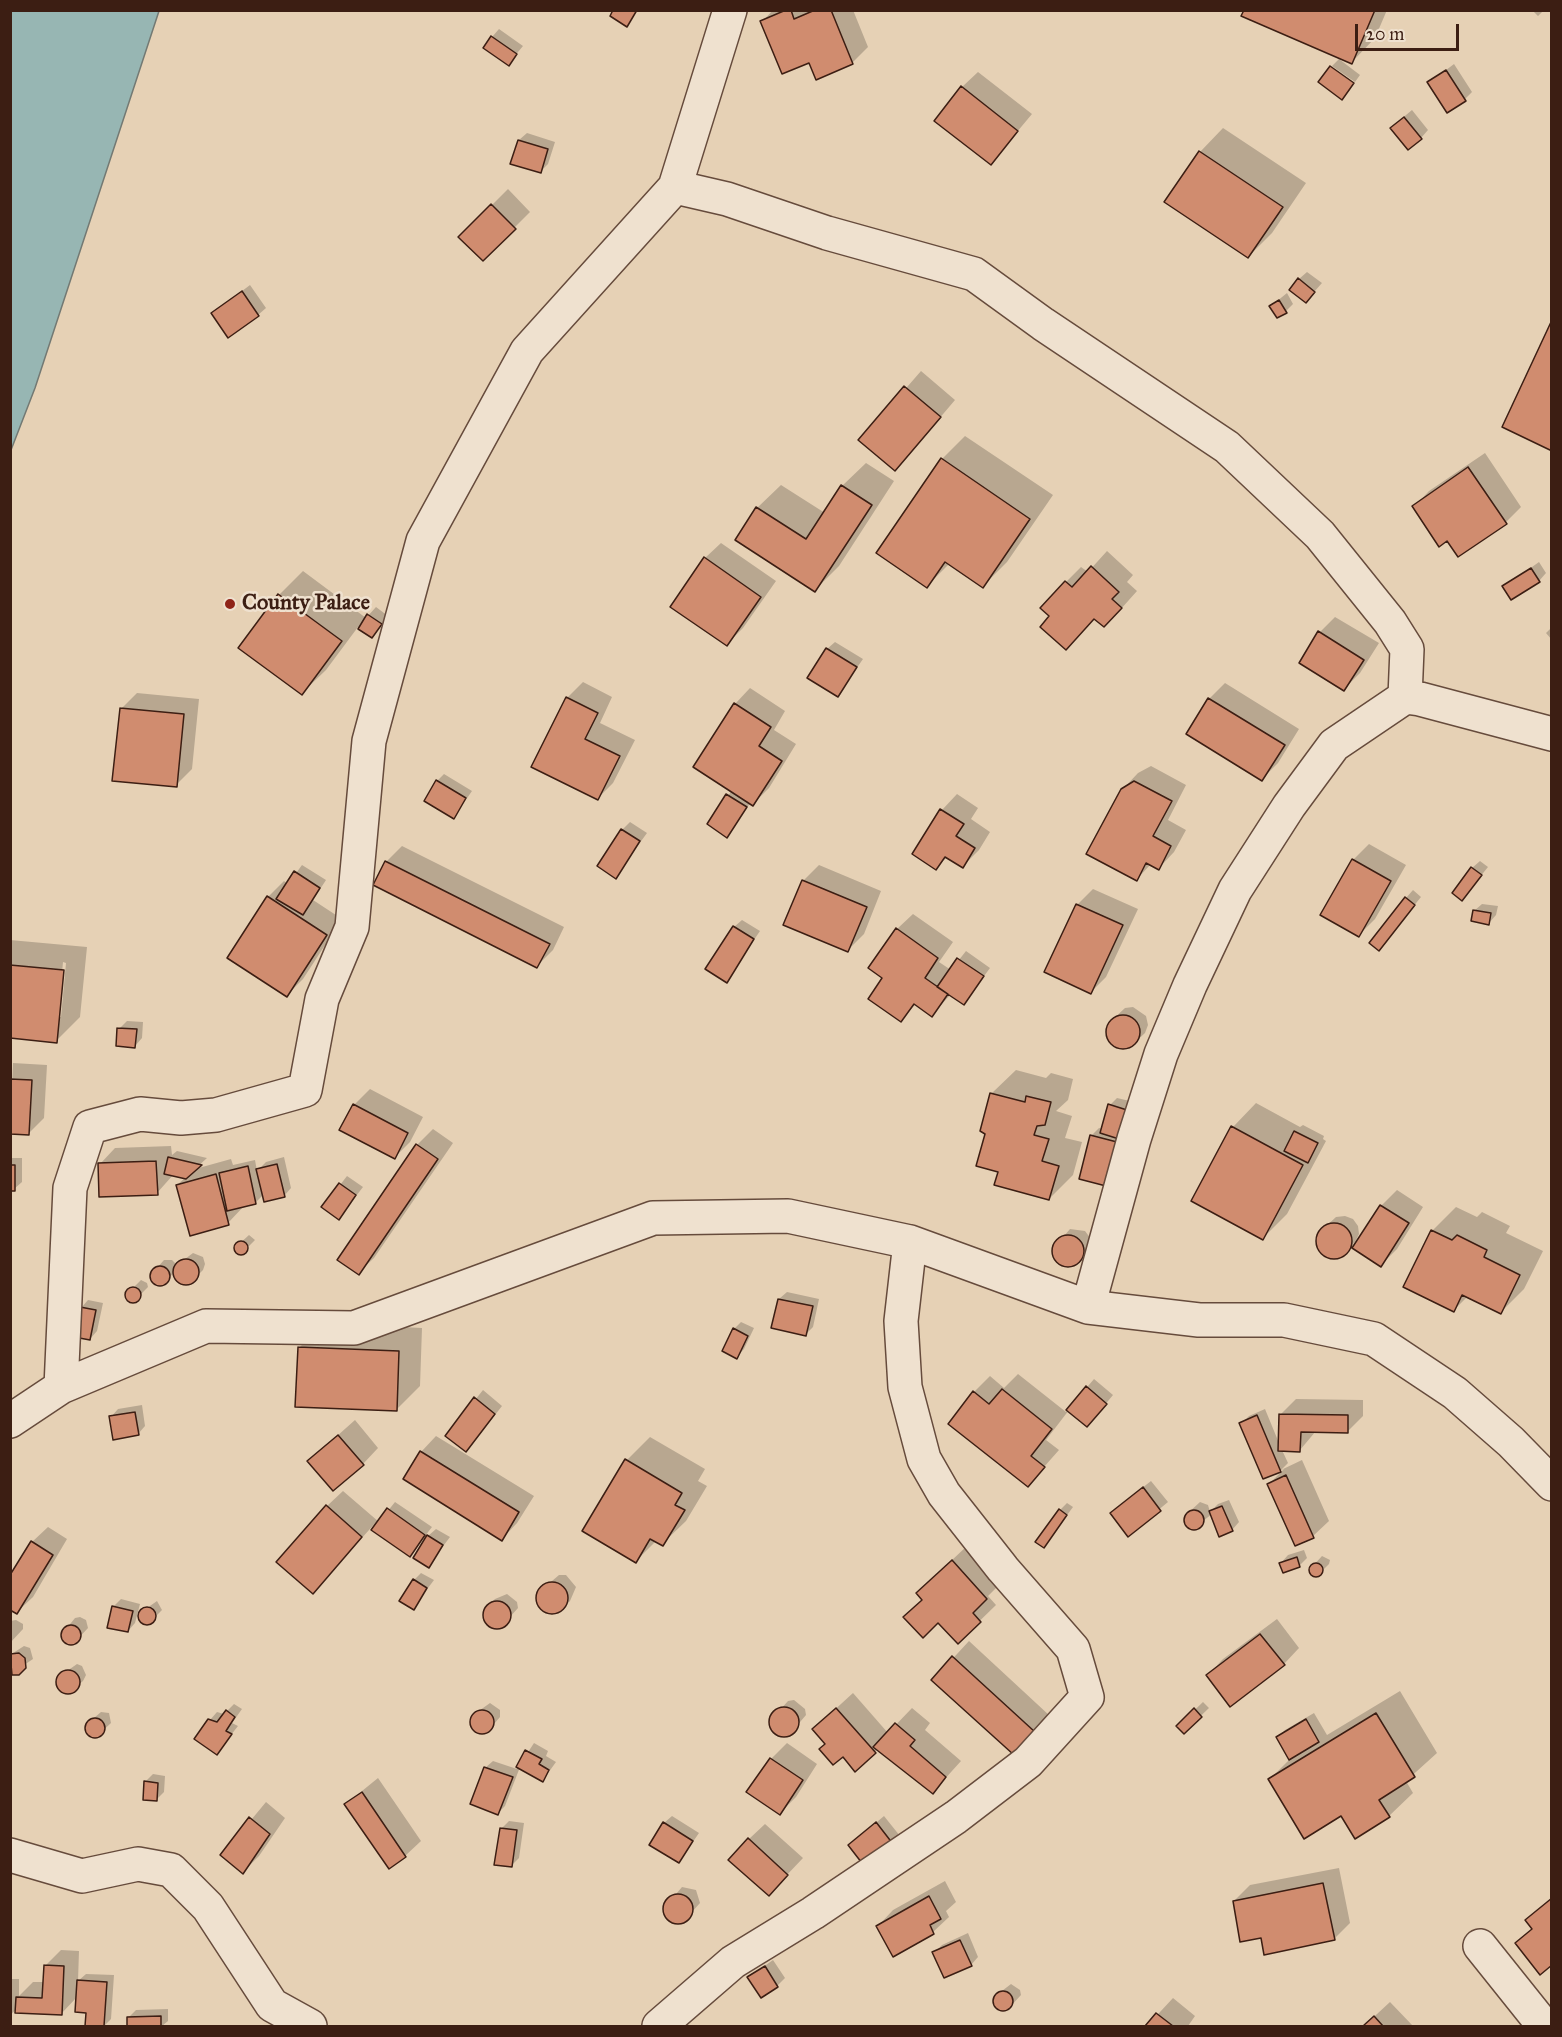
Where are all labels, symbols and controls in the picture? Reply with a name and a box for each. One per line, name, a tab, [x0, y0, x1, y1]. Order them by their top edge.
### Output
scale bar	[1358, 12, 1462, 50]
text: 20 m	[1366, 23, 1404, 45]
place label: County Palace	[242, 591, 370, 617]
marker: County Palace	[223, 597, 237, 611]

